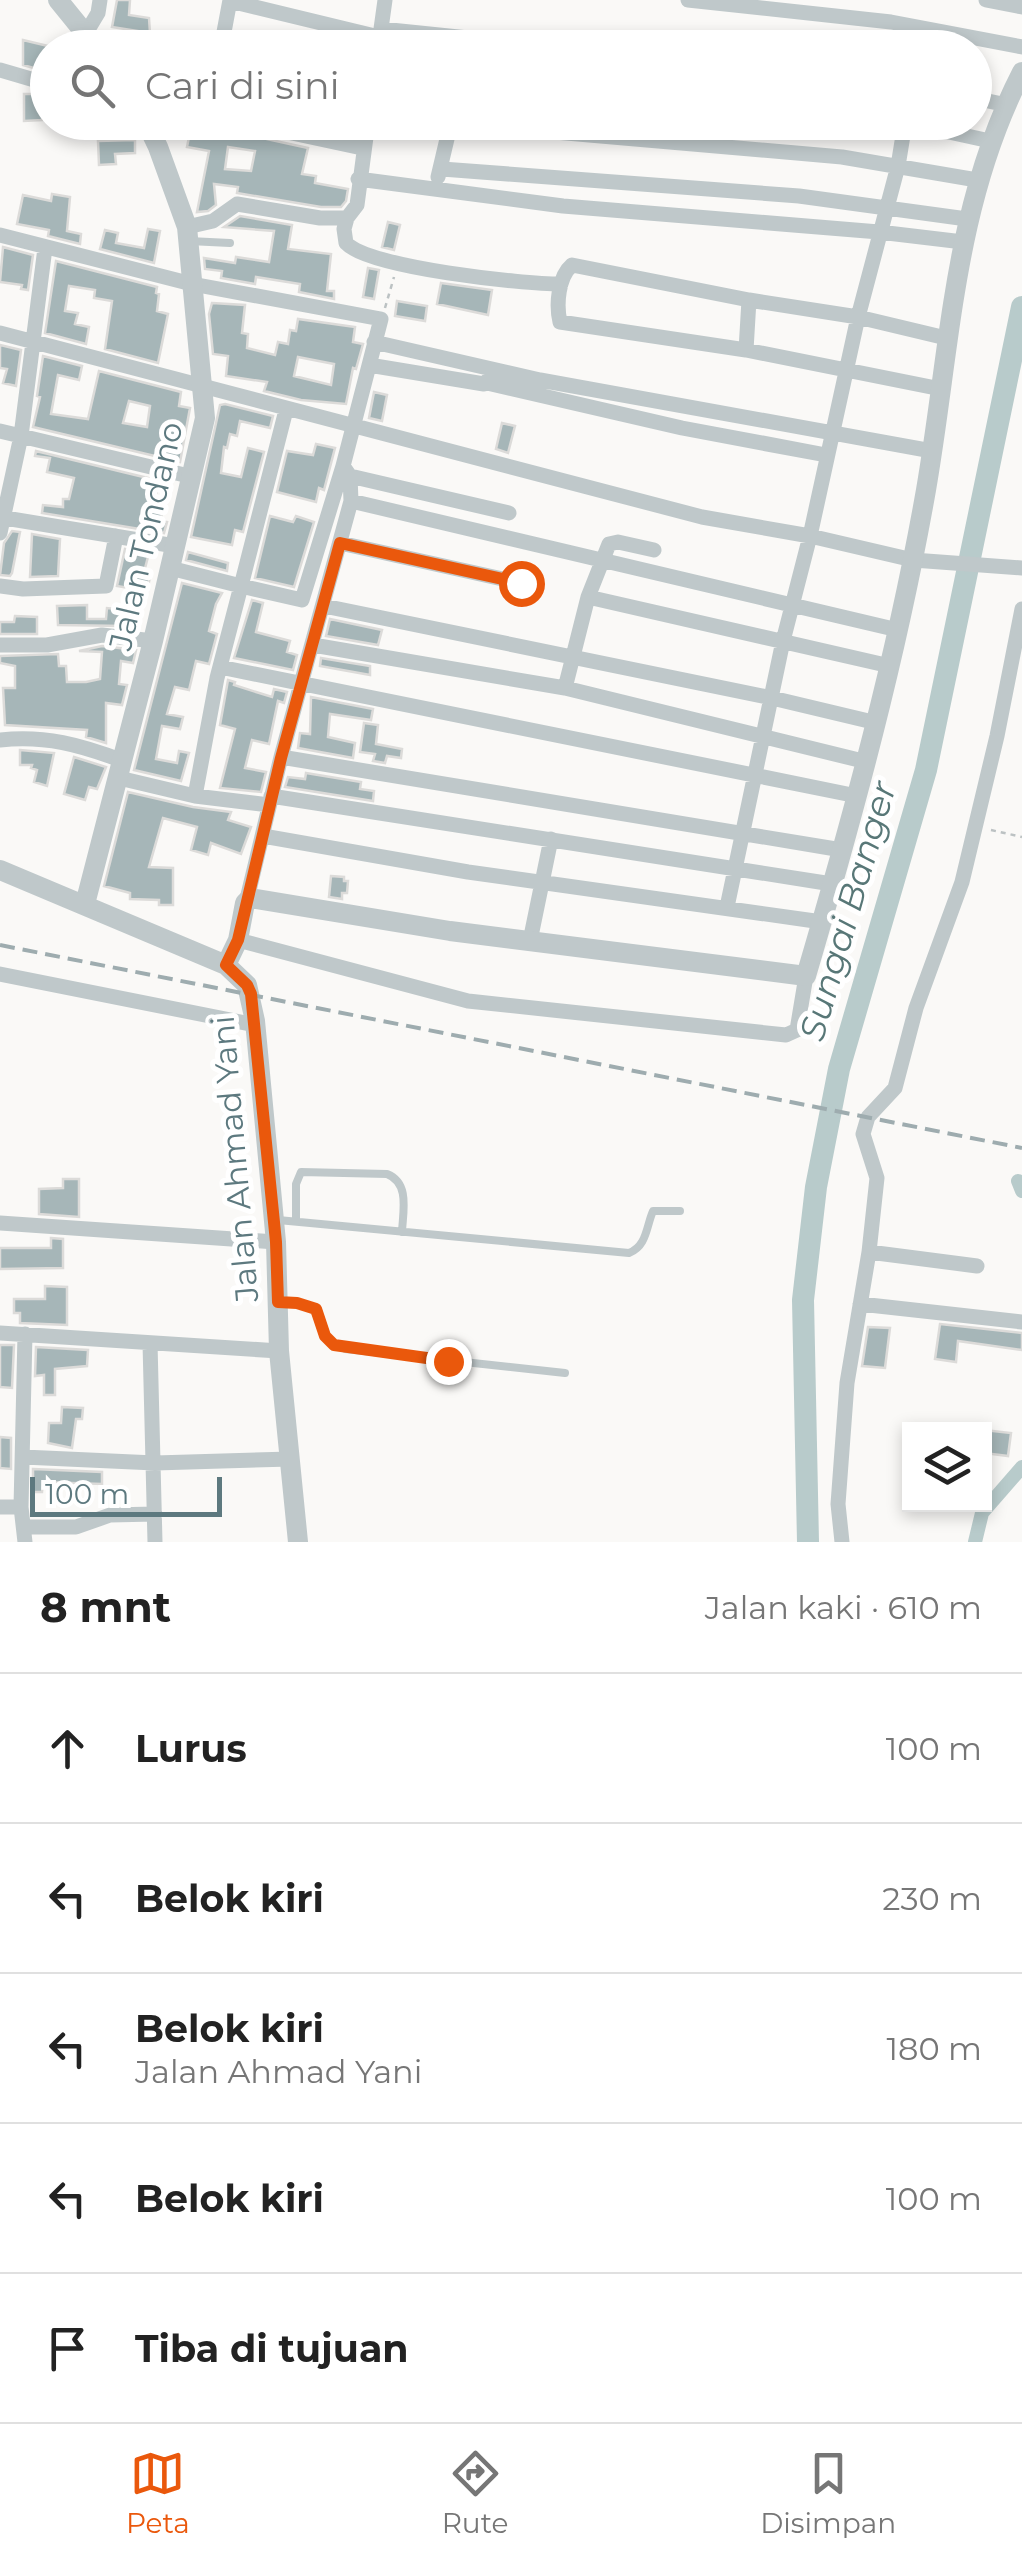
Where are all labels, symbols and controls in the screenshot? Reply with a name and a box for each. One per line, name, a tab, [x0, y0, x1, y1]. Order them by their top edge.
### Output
search box	[30, 30, 992, 140]
icon: search	[65, 58, 120, 113]
text: Cari di sini	[145, 62, 340, 109]
street label: Jalan Tondano	[100, 418, 191, 655]
route start	[499, 561, 545, 607]
water label: Sungai Banger	[790, 775, 905, 1046]
street label: Jalan Ahmad Yani	[203, 1014, 267, 1305]
route end	[426, 1339, 472, 1385]
map controls	[902, 1422, 992, 1512]
button: layers	[902, 1422, 992, 1512]
scale bar	[30, 1472, 222, 1516]
text: 100 m	[45, 1477, 129, 1511]
text: 8 mnt	[40, 1581, 171, 1633]
text: Jalan kaki · 610 m	[705, 1588, 982, 1627]
icon: ahead	[40, 1721, 95, 1776]
text: Lurus	[135, 1725, 247, 1772]
text: 100 m	[886, 1729, 982, 1768]
icon: left	[40, 1871, 95, 1926]
text: Belok kiri	[135, 1875, 324, 1922]
text: 230 m	[882, 1879, 982, 1918]
text: Belok kiri	[135, 2005, 324, 2052]
icon: left	[40, 2021, 95, 2076]
text: 180 m	[887, 2029, 982, 2068]
text: Jalan Ahmad Yani	[135, 2052, 422, 2091]
icon: left	[40, 2171, 95, 2226]
text: Belok kiri	[135, 2175, 324, 2222]
text: 100 m	[886, 2179, 982, 2218]
icon: arrive	[40, 2321, 95, 2376]
text: Tiba di tujuan	[135, 2325, 409, 2372]
tab: Peta	[126, 2446, 190, 2540]
tab: Rute	[442, 2446, 508, 2540]
tab: Disimpan	[760, 2446, 896, 2540]

